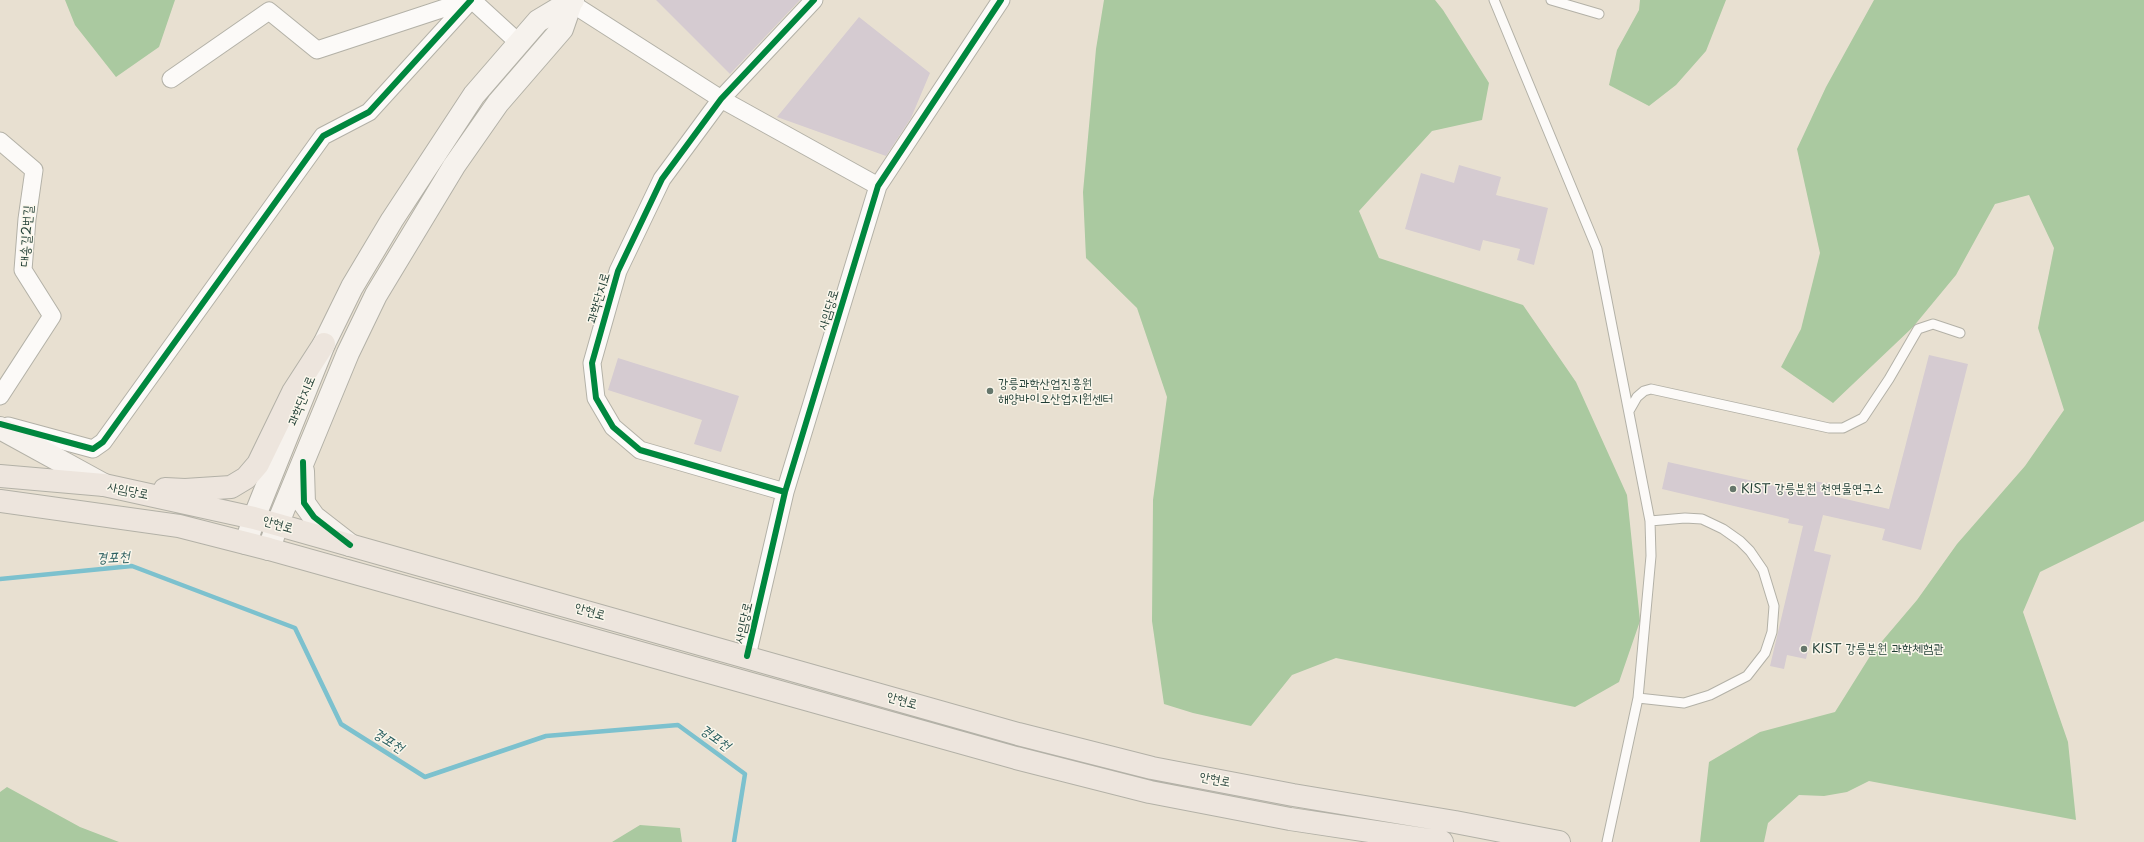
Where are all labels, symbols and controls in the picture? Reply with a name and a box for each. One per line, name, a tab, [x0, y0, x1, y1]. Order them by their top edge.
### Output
street label: 대송길2번길	[17, 205, 37, 267]
street label: 과학단지로	[584, 271, 614, 325]
street label: 사임당로	[815, 288, 843, 332]
street label: 과학단지로	[285, 374, 319, 428]
place label: 강릉과학산업진흥원 해양바이오산업지원센터	[998, 376, 1113, 407]
marker: 강릉과학산업진흥원 해양바이오산업지원센터	[985, 386, 995, 396]
street label: 사임당로	[106, 479, 150, 503]
place label: KIST 강릉분원 천연물연구소	[1741, 481, 1883, 497]
marker: KIST 강릉분원 천연물연구소	[1728, 484, 1738, 494]
street label: 안현로	[261, 513, 295, 537]
water label: 경포천	[96, 549, 130, 567]
street label: 안현로	[573, 600, 607, 624]
street label: 사임당로	[732, 601, 756, 645]
place label: KIST 강릉분원 과학체험관	[1812, 641, 1944, 657]
marker: KIST 강릉분원 과학체험관	[1799, 644, 1809, 654]
street label: 안현로	[885, 689, 919, 713]
water label: 경포천	[696, 721, 734, 755]
water label: 경포천	[369, 725, 407, 757]
street label: 안현로	[1198, 769, 1232, 791]

